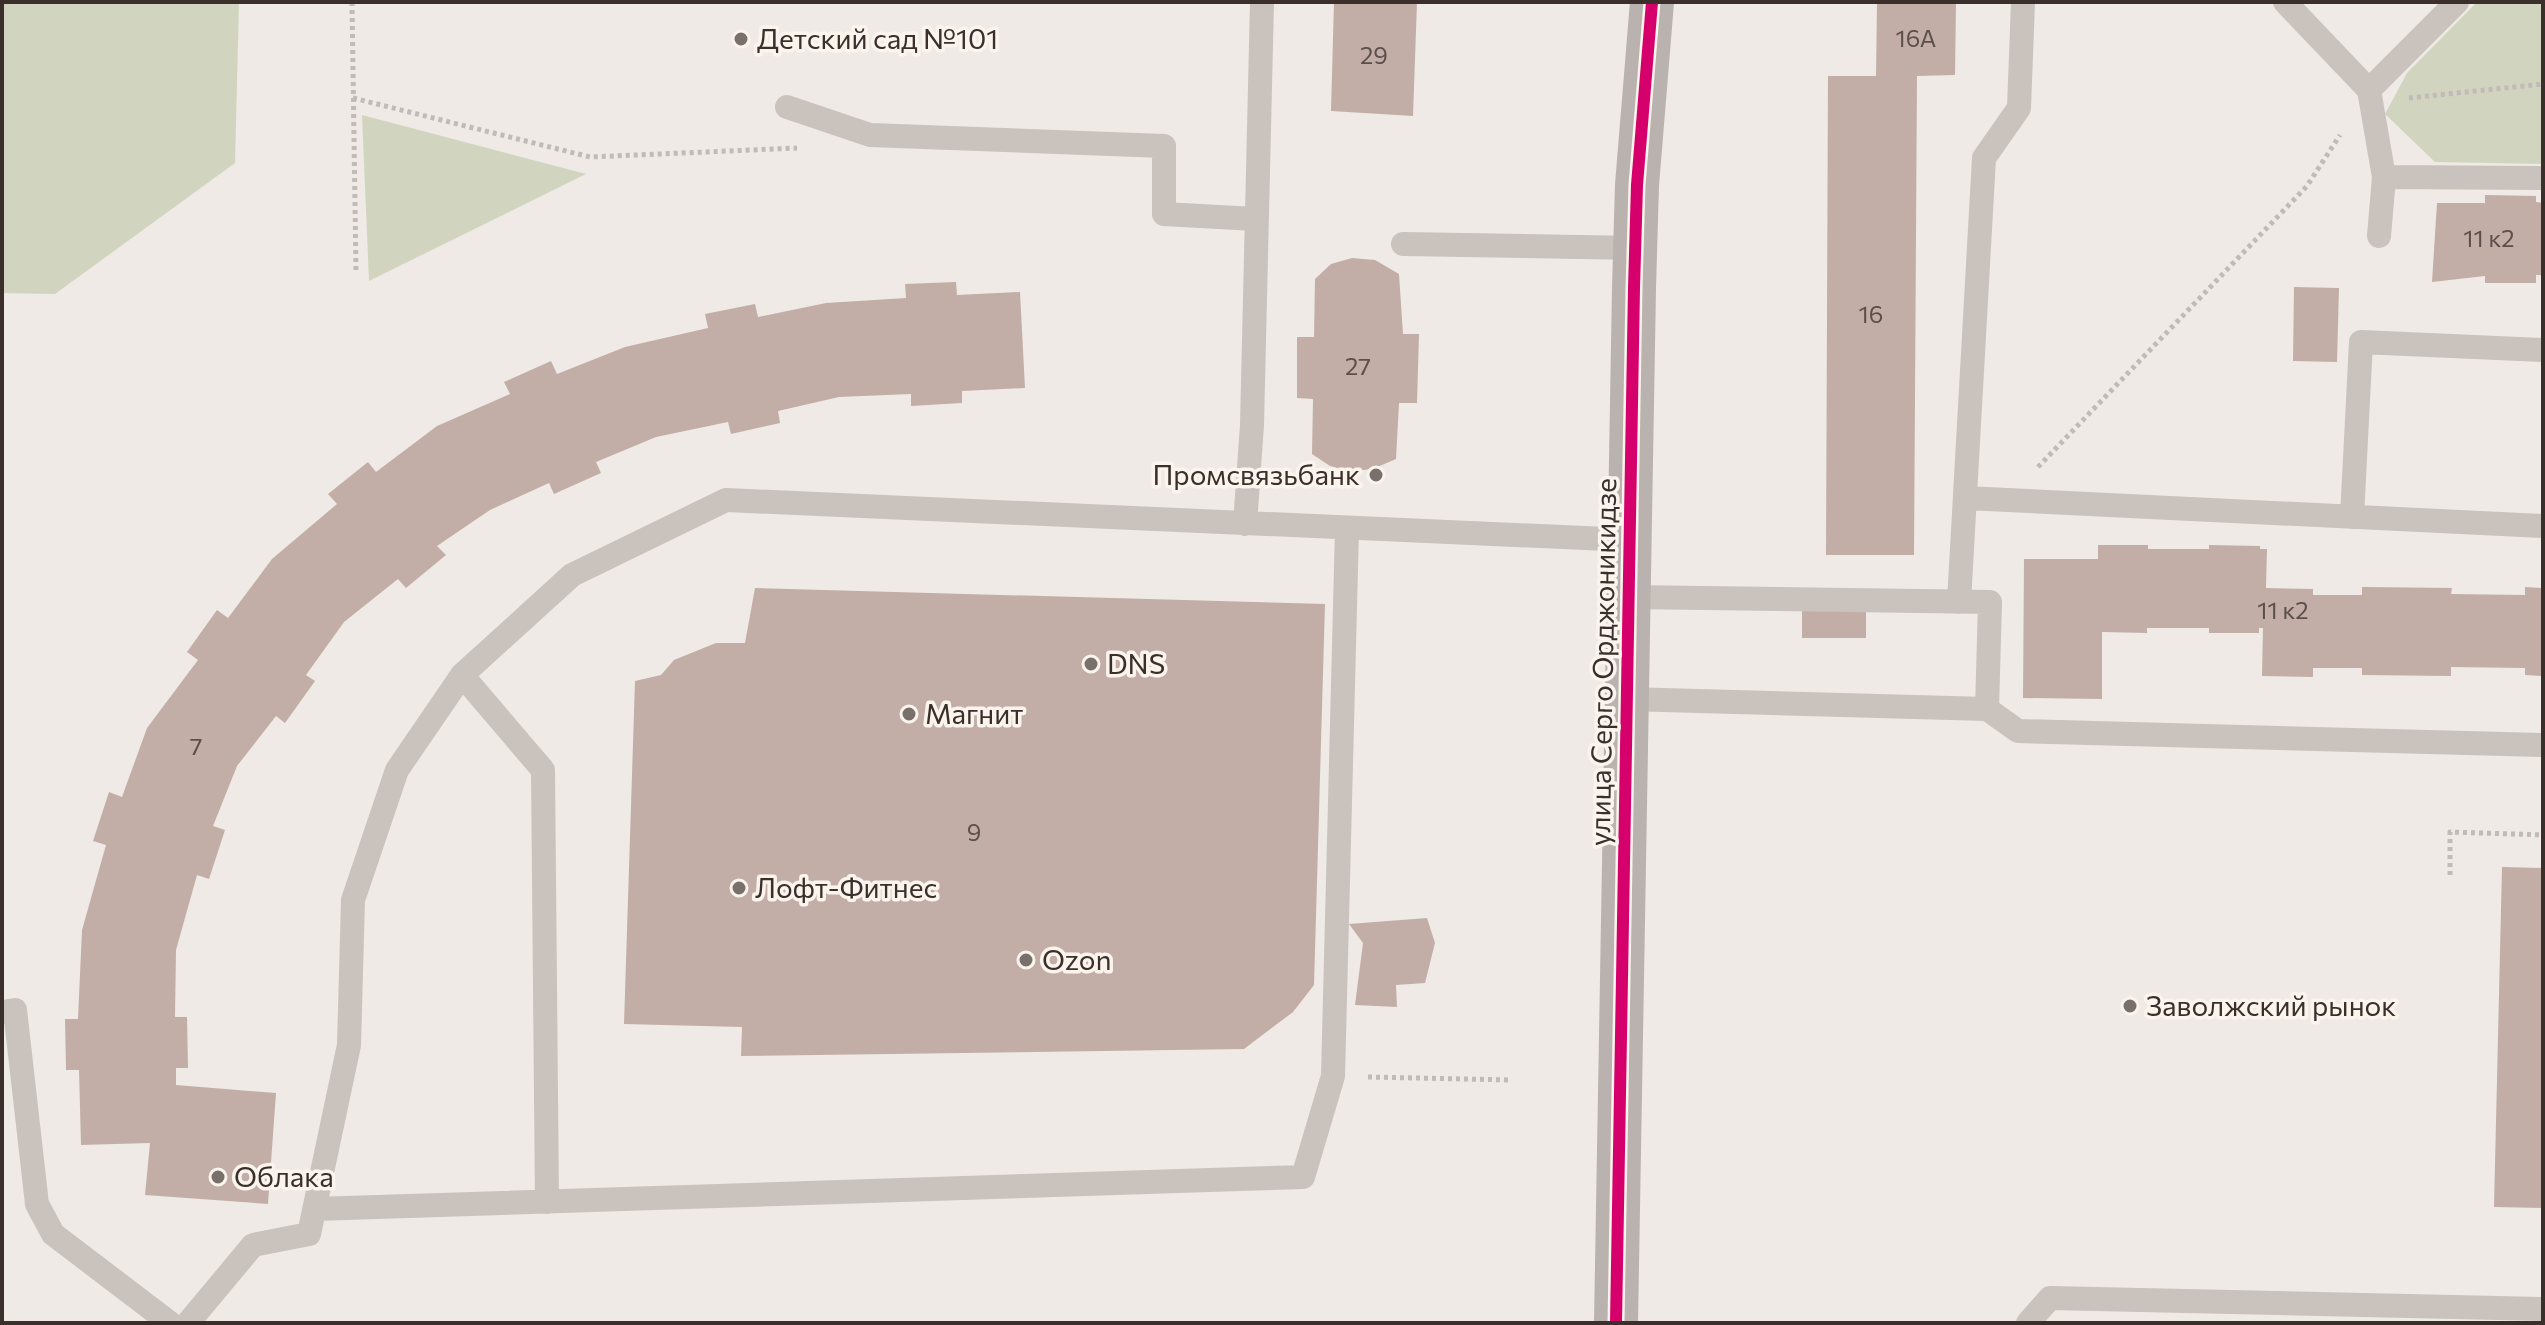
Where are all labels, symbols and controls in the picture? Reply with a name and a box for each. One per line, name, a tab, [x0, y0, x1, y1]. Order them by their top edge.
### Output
place label: Детский сад №101	[757, 21, 998, 55]
house number: 16А	[1896, 23, 1936, 52]
marker: Детский сад №101	[732, 30, 750, 48]
house number: 29	[1360, 40, 1388, 69]
house number: 11 к2	[2463, 223, 2515, 252]
house number: 16	[1859, 299, 1883, 328]
house number: 27	[1345, 351, 1371, 380]
place label: Промсвязьбанк	[1152, 457, 1360, 491]
marker: Промсвязьбанк	[1367, 466, 1385, 484]
street label: улица Серго Орджоникидзе	[1582, 478, 1622, 846]
house number: 11 к2	[2257, 595, 2309, 624]
place label: DNS	[1107, 646, 1165, 680]
marker: DNS	[1082, 655, 1100, 673]
place label: Магнит	[925, 696, 1024, 730]
marker: Магнит	[900, 705, 918, 723]
house number: 7	[190, 731, 202, 760]
house number: 9	[967, 817, 981, 846]
place label: Лофт-Фитнес	[755, 870, 937, 904]
marker: Лофт-Фитнес	[730, 879, 748, 897]
place label: Ozon	[1042, 942, 1112, 976]
marker: Ozon	[1017, 951, 1035, 969]
place label: Заволжский рынок	[2146, 988, 2396, 1022]
marker: Заволжский рынок	[2121, 997, 2139, 1015]
place label: Облака	[234, 1159, 334, 1193]
marker: Облака	[209, 1168, 227, 1186]

